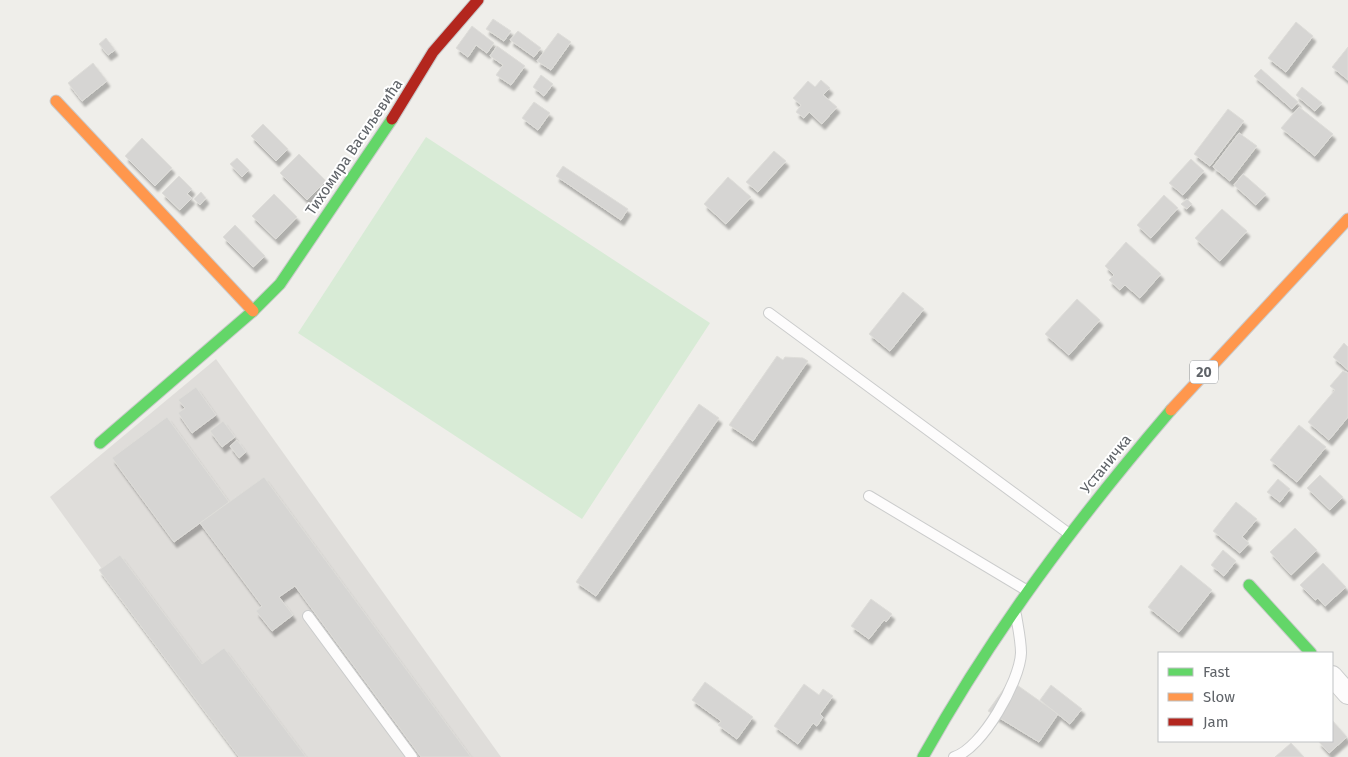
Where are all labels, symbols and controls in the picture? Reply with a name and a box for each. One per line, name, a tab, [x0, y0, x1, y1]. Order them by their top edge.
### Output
street label: Тихомира Васиљевића	[302, 76, 406, 218]
road number: 20	[1190, 361, 1218, 384]
street label: Устаничка	[1077, 431, 1135, 497]
legend	[1158, 652, 1333, 742]
text: Fast	[1203, 663, 1230, 681]
text: Slow	[1203, 688, 1235, 706]
text: Jam	[1203, 713, 1229, 731]

